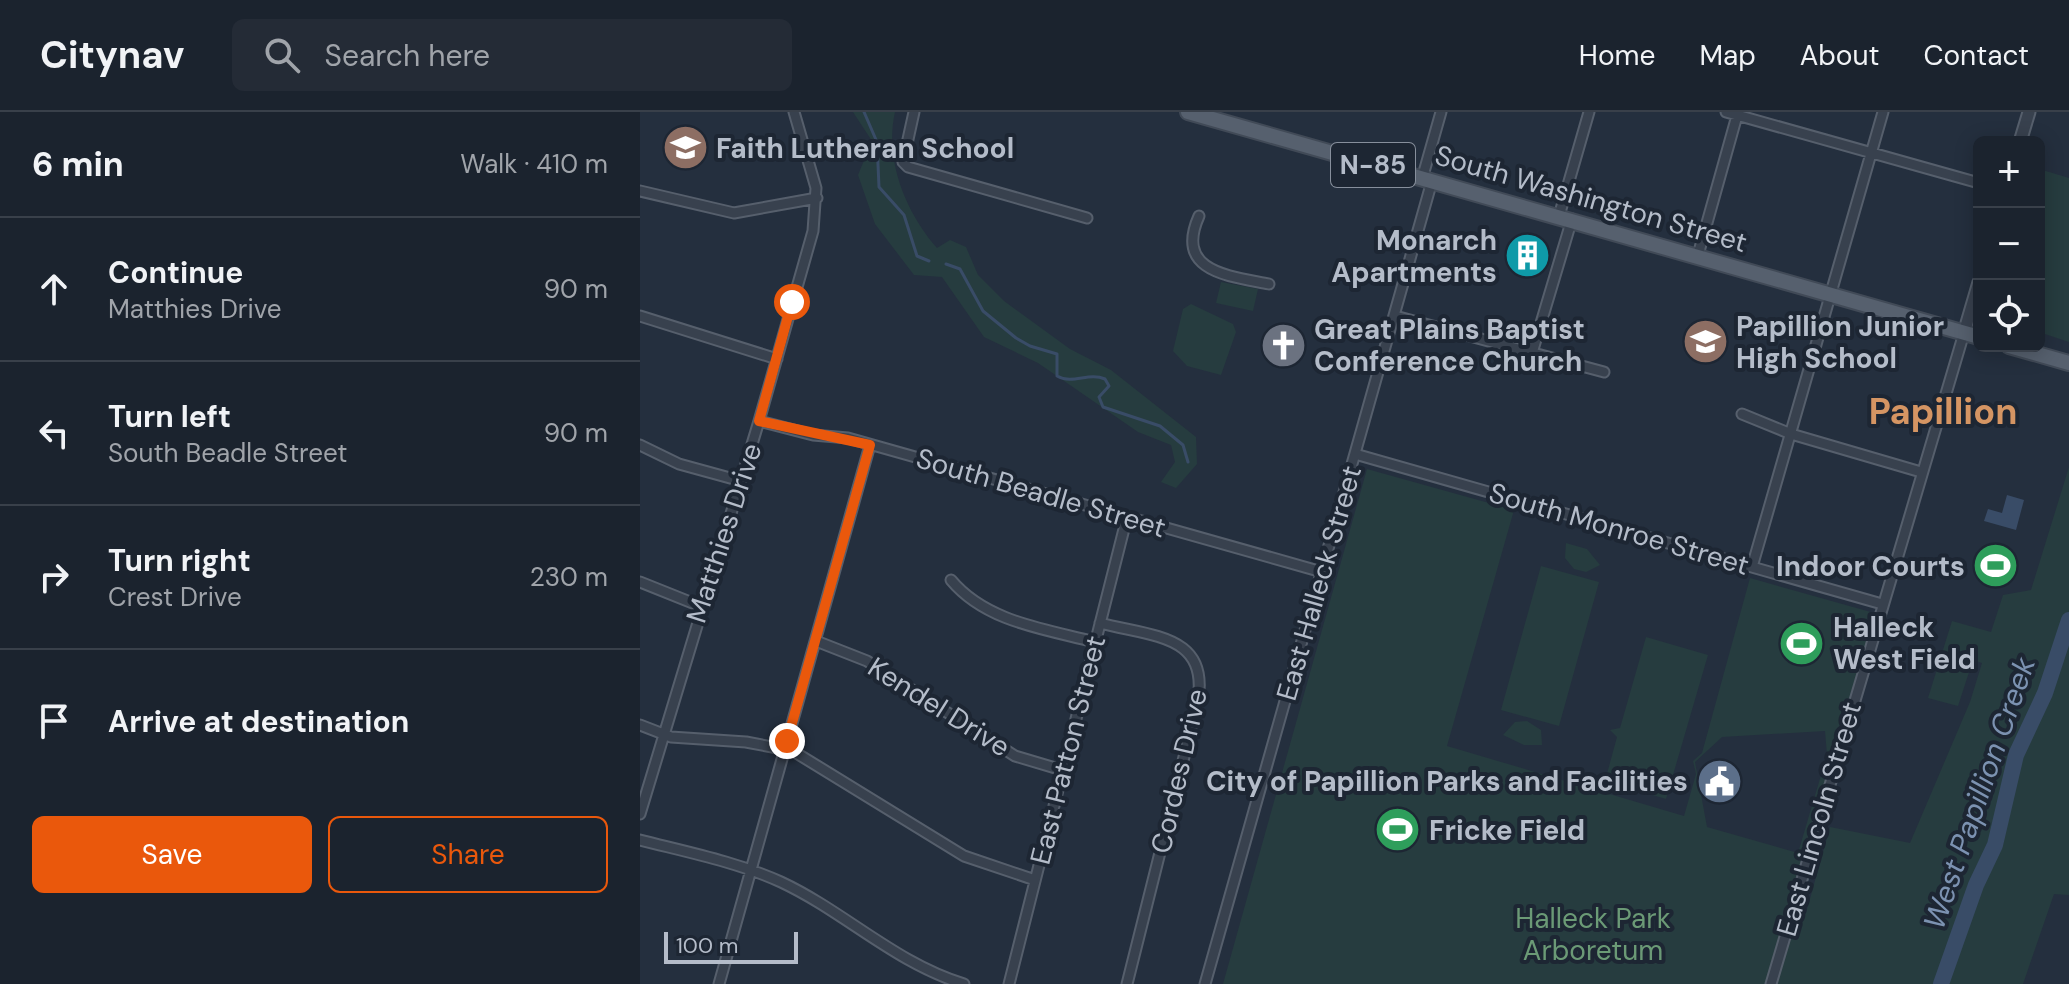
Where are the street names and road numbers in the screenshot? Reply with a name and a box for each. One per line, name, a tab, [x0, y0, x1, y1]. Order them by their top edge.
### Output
street label: South Washington Street	[1431, 137, 1751, 261]
road number: N-85	[1331, 143, 1415, 187]
street label: Matthies Drive	[678, 438, 770, 628]
street label: South Beadle Street	[912, 440, 1170, 546]
street label: East Halleck Street	[1268, 461, 1370, 705]
street label: South Monroe Street	[1485, 474, 1753, 584]
street label: East Patton Street	[1022, 632, 1114, 868]
street label: Kendel Drive	[861, 649, 1017, 765]
street label: Cordes Drive	[1142, 685, 1216, 857]
street label: East Lincoln Street	[1768, 697, 1870, 941]

